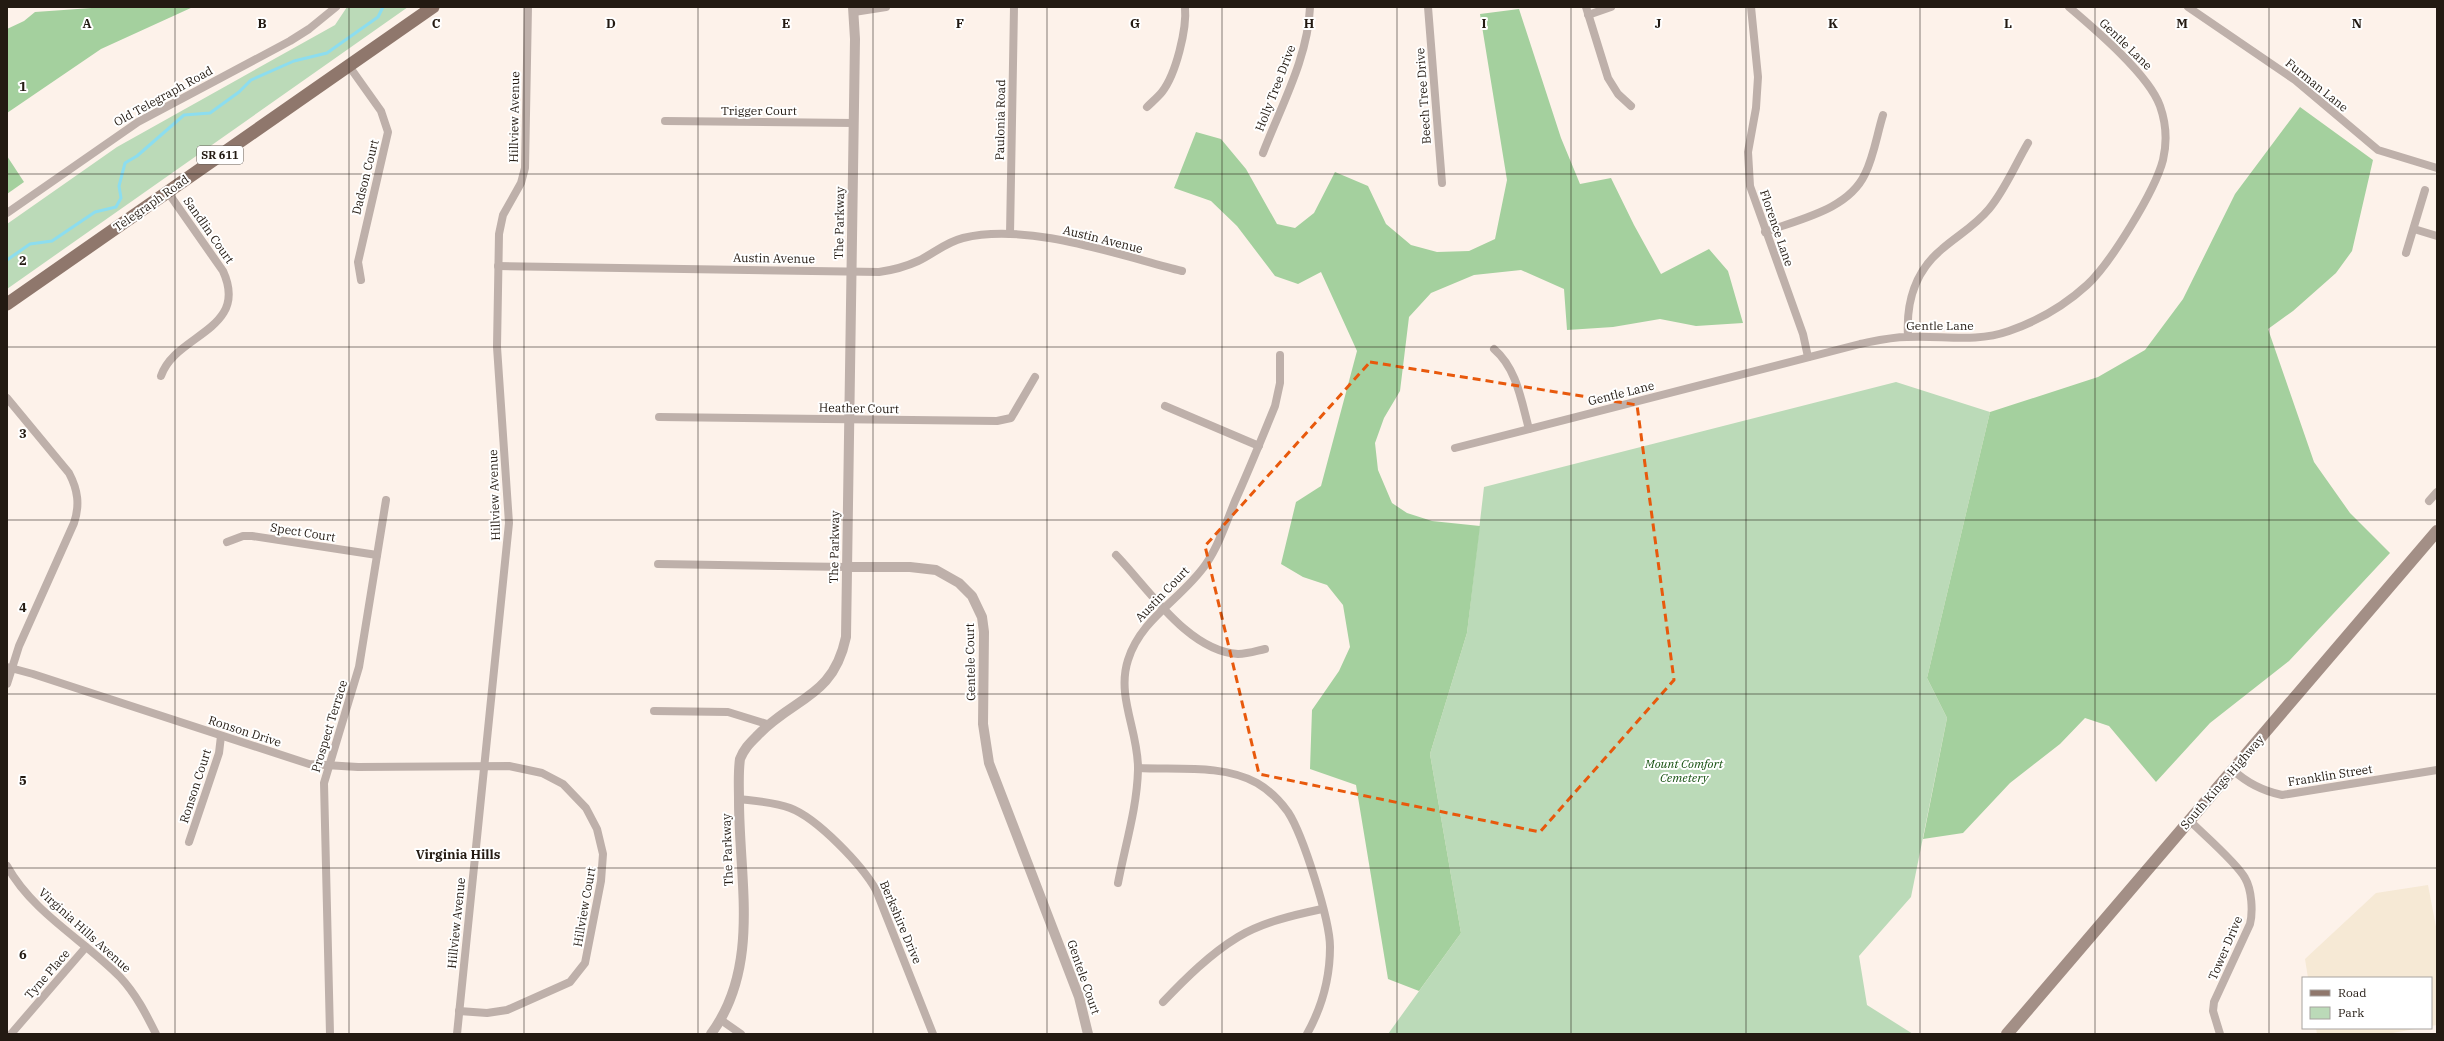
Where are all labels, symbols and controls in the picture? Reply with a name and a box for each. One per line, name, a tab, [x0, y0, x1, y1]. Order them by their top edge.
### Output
text: A	[82, 15, 92, 32]
text: B	[257, 15, 267, 32]
text: C	[432, 15, 441, 32]
text: D	[606, 15, 616, 32]
text: E	[782, 15, 790, 32]
text: F	[956, 15, 964, 32]
text: G	[1130, 15, 1140, 32]
text: H	[1304, 15, 1315, 32]
text: I	[1482, 15, 1487, 32]
text: J	[1655, 15, 1662, 32]
text: K	[1828, 15, 1838, 32]
text: L	[2004, 15, 2012, 32]
street label: Gentle Lane	[2096, 15, 2156, 73]
text: M	[2176, 15, 2188, 32]
text: N	[2352, 15, 2362, 32]
street label: Holly Tree Drive	[1252, 43, 1298, 133]
street label: Beech Tree Drive	[1412, 47, 1434, 145]
street label: Furman Lane	[2283, 55, 2351, 115]
street label: Old Telegraph Road	[111, 63, 215, 129]
street label: Hillview Avenue	[506, 71, 522, 163]
text: 1	[19, 78, 27, 95]
street label: Paulonia Road	[992, 79, 1008, 161]
street label: Trigger Court	[721, 103, 797, 118]
street label: Dadson Court	[348, 138, 382, 216]
road number: SR 611	[197, 146, 243, 164]
street label: Telegraph Road	[110, 172, 192, 234]
street label: The Parkway	[831, 186, 847, 260]
street label: Florence Lane	[1757, 188, 1797, 268]
street label: Sandlin Court	[181, 194, 237, 266]
street label: Austin Avenue	[1061, 222, 1145, 256]
street label: Austin Avenue	[733, 250, 815, 266]
text: 2	[19, 252, 27, 269]
street label: Gentle Lane	[1906, 318, 1974, 333]
street label: Gentle Lane	[1586, 378, 1656, 408]
street label: Heather Court	[819, 400, 899, 416]
text: 3	[19, 425, 27, 442]
street label: Hillview Avenue	[485, 449, 503, 541]
street label: The Parkway	[826, 510, 842, 584]
street label: Spect Court	[269, 519, 337, 545]
street label: Austin Court	[1132, 563, 1192, 625]
text: 4	[19, 599, 27, 616]
street label: Gentele Court	[962, 623, 978, 701]
street label: Prospect Terrace	[308, 678, 350, 774]
street label: Ronson Drive	[207, 712, 283, 750]
street label: South Kings Highway	[2177, 731, 2267, 832]
street label: Ronson Court	[176, 747, 214, 825]
park label: Mount Comfort Cemetery	[1644, 756, 1724, 785]
street label: Franklin Street	[2287, 761, 2373, 789]
text: 5	[19, 772, 27, 789]
street label: The Parkway	[718, 813, 736, 887]
district label: Virginia Hills	[416, 846, 501, 863]
street label: Hillview Court	[570, 866, 598, 948]
street label: Hillview Avenue	[444, 877, 468, 969]
street label: Berkshire Drive	[877, 878, 925, 966]
street label: Virginia Hills Avenue	[36, 885, 134, 975]
street label: Tower Drive	[2205, 914, 2245, 982]
street label: Gentele Court	[1064, 938, 1104, 1016]
text: 6	[19, 946, 27, 963]
street label: Tyne Place	[21, 946, 73, 1002]
legend	[2302, 977, 2432, 1029]
text: Road	[2338, 985, 2367, 1000]
text: Park	[2338, 1005, 2364, 1020]

